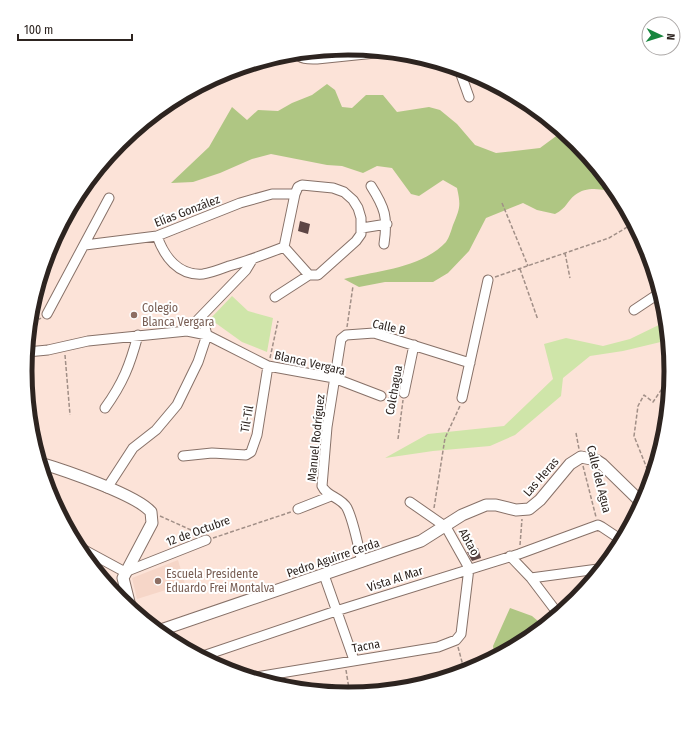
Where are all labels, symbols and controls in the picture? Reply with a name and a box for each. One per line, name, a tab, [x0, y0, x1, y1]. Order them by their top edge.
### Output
scale bar	[18, 16, 132, 42]
north arrow	[641, 16, 681, 56]
text: 100 m	[24, 23, 53, 37]
text: N	[664, 33, 677, 40]
street label: Elías González	[152, 192, 222, 230]
place label: Colegio Blanca Vergara	[142, 301, 214, 329]
marker: Colegio Blanca Vergara	[129, 310, 139, 320]
street label: Calle B	[371, 316, 407, 338]
street label: Blanca Vergara	[273, 348, 347, 378]
street label: Colchagua	[383, 364, 405, 416]
street label: Manuel Rodríguez	[304, 393, 328, 482]
street label: Til-Til	[238, 404, 256, 434]
street label: Calle del Agua	[584, 444, 614, 514]
street label: Las Heras	[520, 455, 562, 499]
street label: 12 de Octubre	[164, 513, 232, 549]
street label: Abtao	[456, 526, 482, 558]
street label: Pedro Aguirre Cerda	[285, 536, 381, 580]
street label: Vista Al Mar	[365, 563, 425, 595]
place label: Escuela Presidente Eduardo Frei Montalva	[166, 567, 275, 595]
marker: Escuela Presidente Eduardo Frei Montalva	[153, 576, 163, 586]
street label: Tacna	[351, 637, 381, 655]

